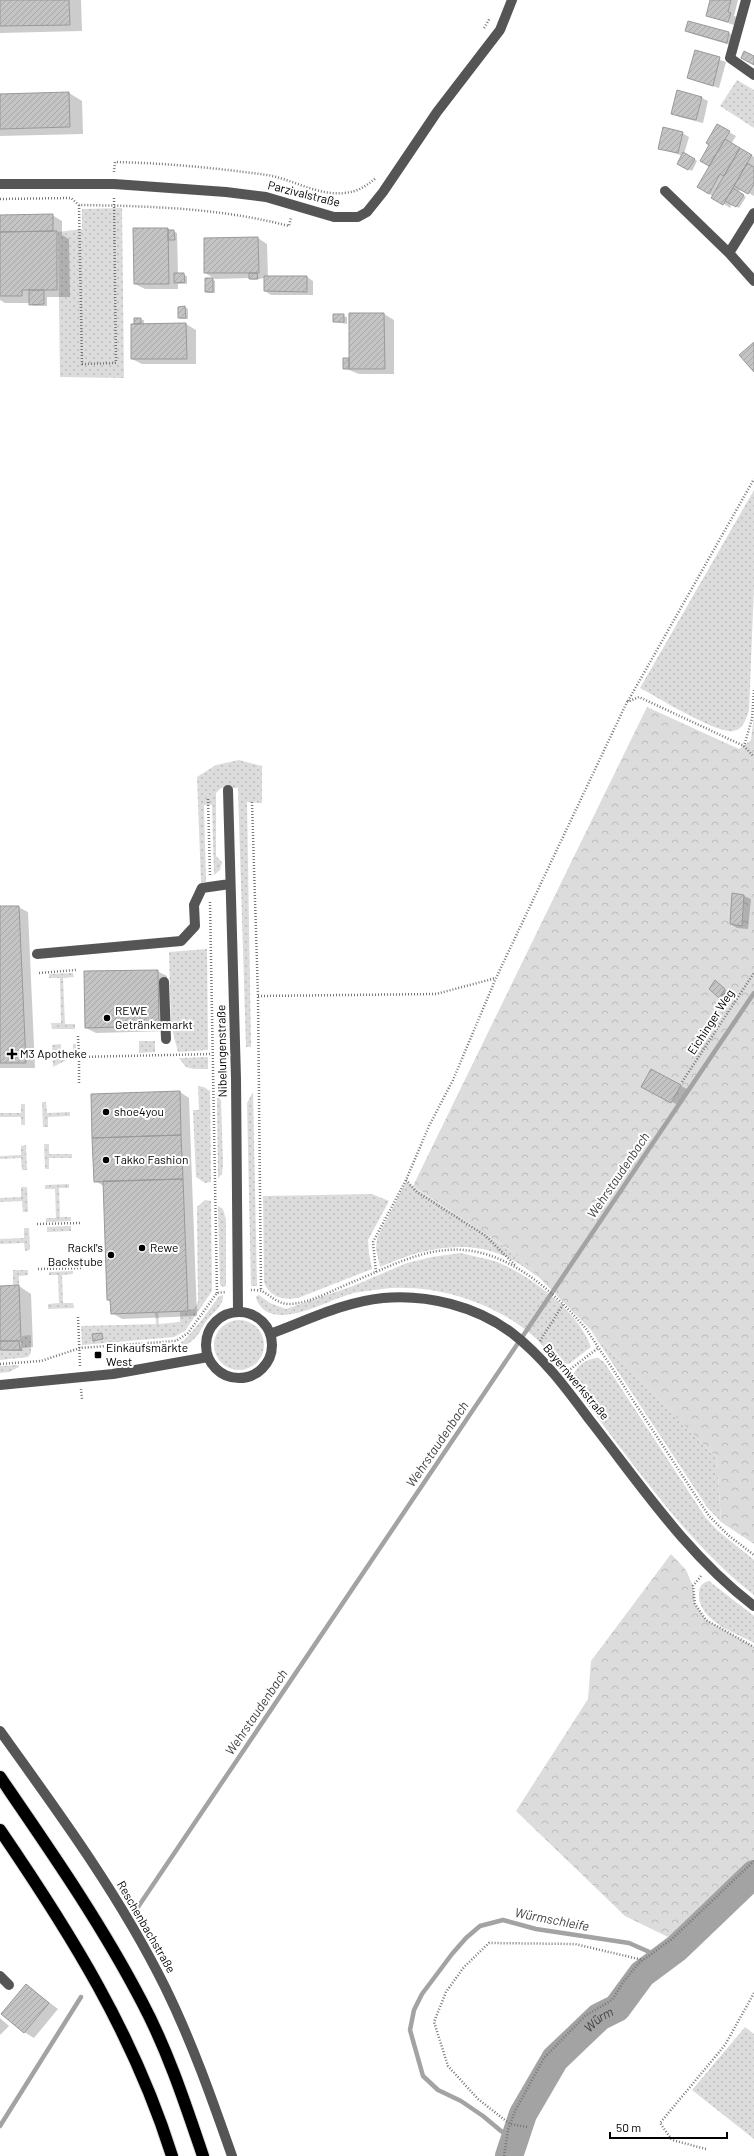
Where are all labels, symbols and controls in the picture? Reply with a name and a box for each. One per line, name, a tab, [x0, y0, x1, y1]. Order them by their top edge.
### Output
street label: Parzivalstraße	[267, 177, 342, 209]
street label: Eichinger Weg	[684, 986, 736, 1057]
place label: REWE Getränkemarkt	[115, 1003, 193, 1031]
street label: Nibelungenstraße	[213, 1005, 229, 1097]
marker: REWE Getränkemarkt	[102, 1013, 112, 1023]
place label: M3 Apotheke	[20, 1046, 87, 1060]
marker: M3 Apotheke	[7, 1049, 17, 1059]
place label: shoe4you	[114, 1104, 164, 1118]
marker: shoe4you	[101, 1107, 111, 1117]
water label: Wehrstaudenbach	[583, 1129, 653, 1221]
place label: Takko Fashion	[114, 1152, 188, 1166]
marker: Takko Fashion	[101, 1155, 111, 1165]
place label: Rackl's Backstube	[48, 1240, 103, 1268]
place label: Rewe	[150, 1240, 178, 1254]
marker: Rewe	[137, 1243, 147, 1253]
marker: Rackl's Backstube	[106, 1250, 116, 1260]
place label: Einkaufsmärkte West	[106, 1340, 188, 1368]
street label: Bayernwerkstraße	[541, 1341, 613, 1422]
marker: Einkaufsmärkte West	[93, 1350, 103, 1360]
water label: Wehrstaudenbach	[402, 1398, 472, 1490]
water label: Wehrstaudenbach	[221, 1666, 291, 1758]
street label: Reschenbachstraße	[115, 1878, 179, 1975]
water label: Würmschleife	[513, 1904, 591, 1934]
water label: Würm	[580, 2003, 616, 2035]
scale bar	[610, 2114, 727, 2140]
text: 50 m	[616, 2120, 641, 2134]

